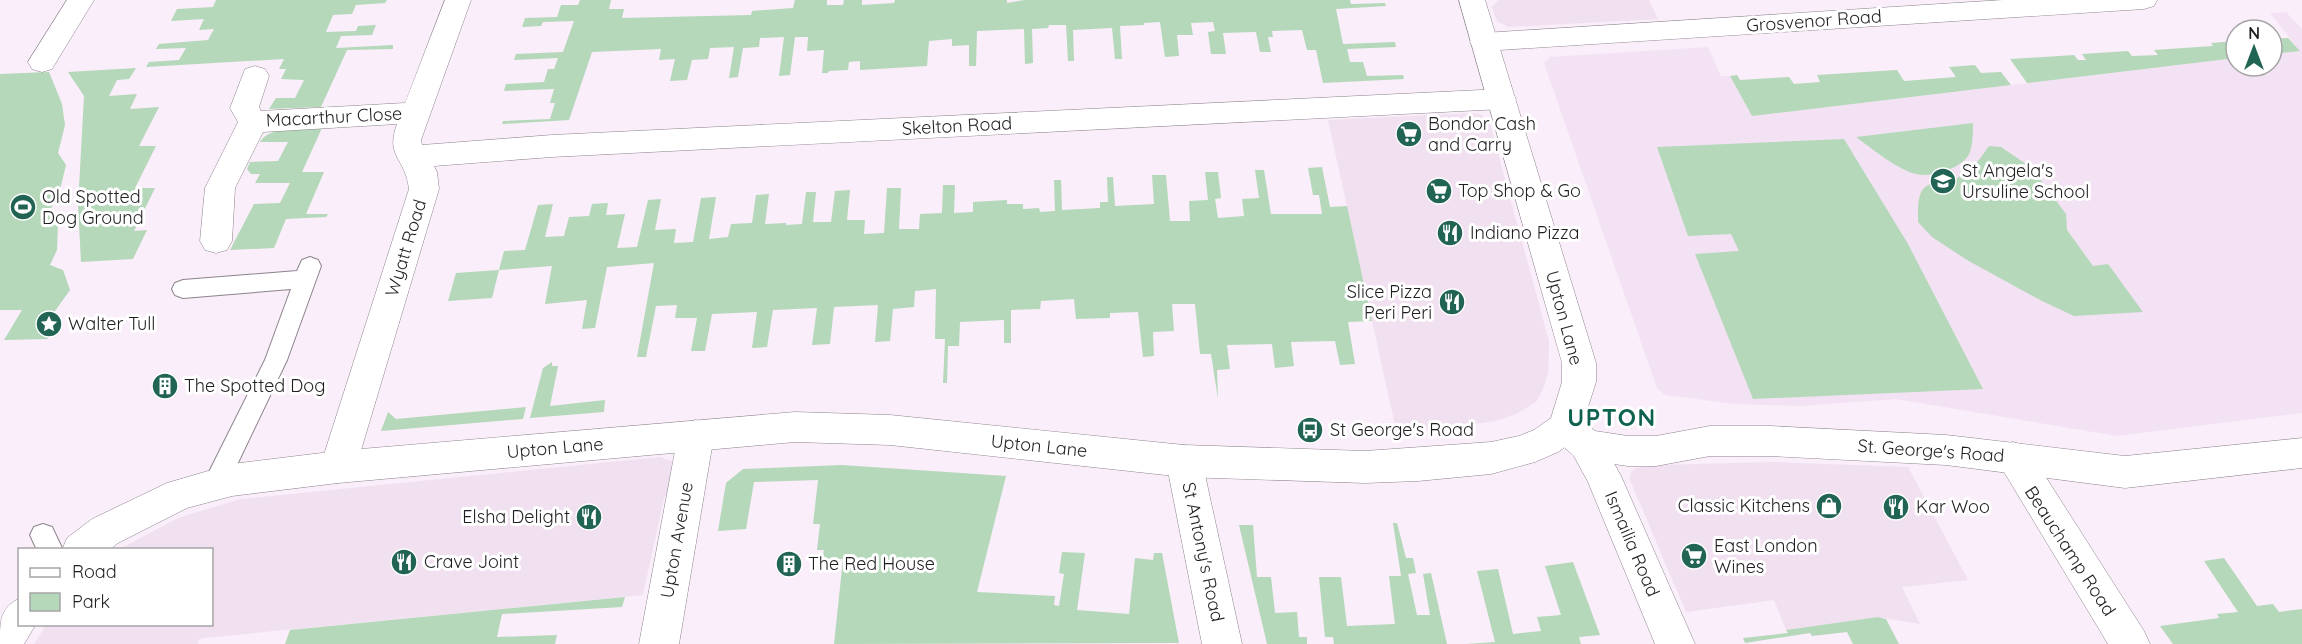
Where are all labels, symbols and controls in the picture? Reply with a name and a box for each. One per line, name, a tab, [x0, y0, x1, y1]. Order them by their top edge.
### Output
street label: Grosvenor Road	[1745, 4, 1882, 37]
north arrow	[2224, 18, 2284, 78]
text: N	[2248, 23, 2260, 43]
street label: Macarthur Close	[265, 101, 403, 132]
street label: Skelton Road	[901, 111, 1013, 140]
place label: Bondor Cash and Carry	[1428, 112, 1536, 156]
supermarket icon: Bondor Cash and Carry	[1394, 119, 1424, 149]
place label: St Angela's Ursuline School	[1962, 159, 2089, 203]
school or university icon: St Angela's Ursuline School	[1928, 166, 1958, 196]
supermarket icon: Top Shop & Go	[1424, 176, 1454, 206]
place label: Top Shop & Go	[1458, 179, 1581, 202]
place label: Old Spotted Dog Ground	[42, 185, 144, 229]
sports icon: Old Spotted Dog Ground	[8, 192, 38, 222]
street label: Wyatt Road	[380, 197, 431, 299]
restaurant icon: Indiano Pizza	[1435, 218, 1465, 248]
place label: Indiano Pizza	[1470, 221, 1580, 244]
street label: Upton Lane	[1541, 268, 1588, 368]
place label: Slice Pizza Peri Peri	[1347, 280, 1432, 324]
restaurant icon: Slice Pizza Peri Peri	[1437, 287, 1467, 317]
place icon: Walter Tull	[34, 309, 64, 339]
place label: Walter Tull	[68, 312, 155, 335]
building icon: The Spotted Dog	[150, 371, 180, 401]
place label: The Spotted Dog	[184, 374, 325, 397]
district label: UPTON	[1567, 402, 1657, 432]
bus stop icon: St George's Road	[1295, 415, 1325, 445]
place label: St George's Road	[1330, 418, 1474, 441]
street label: Upton Lane	[990, 429, 1088, 462]
street label: Upton Lane	[506, 432, 604, 463]
street label: St. George's Road	[1857, 434, 2005, 467]
street label: Upton Avenue	[655, 480, 698, 600]
street label: St Antony's Road	[1177, 480, 1230, 624]
street label: Beauchamp Road	[2020, 481, 2121, 620]
street label: Ismailia Road	[1600, 487, 1665, 600]
shop icon: Classic Kitchens	[1814, 491, 1844, 521]
restaurant icon: Kar Woo	[1881, 492, 1911, 522]
place label: Classic Kitchens	[1678, 494, 1810, 517]
place label: Kar Woo	[1916, 495, 1990, 518]
restaurant icon: Elsha Delight	[574, 502, 604, 532]
place label: Elsha Delight	[462, 505, 570, 528]
place label: East London Wines	[1714, 534, 1818, 578]
supermarket icon: East London Wines	[1679, 541, 1709, 571]
restaurant icon: Crave Joint	[389, 547, 419, 577]
legend	[18, 548, 213, 626]
building icon: The Red House	[774, 549, 804, 579]
place label: Crave Joint	[424, 550, 519, 573]
place label: The Red House	[808, 552, 935, 575]
text: Road	[72, 560, 117, 583]
text: Park	[72, 590, 110, 613]

